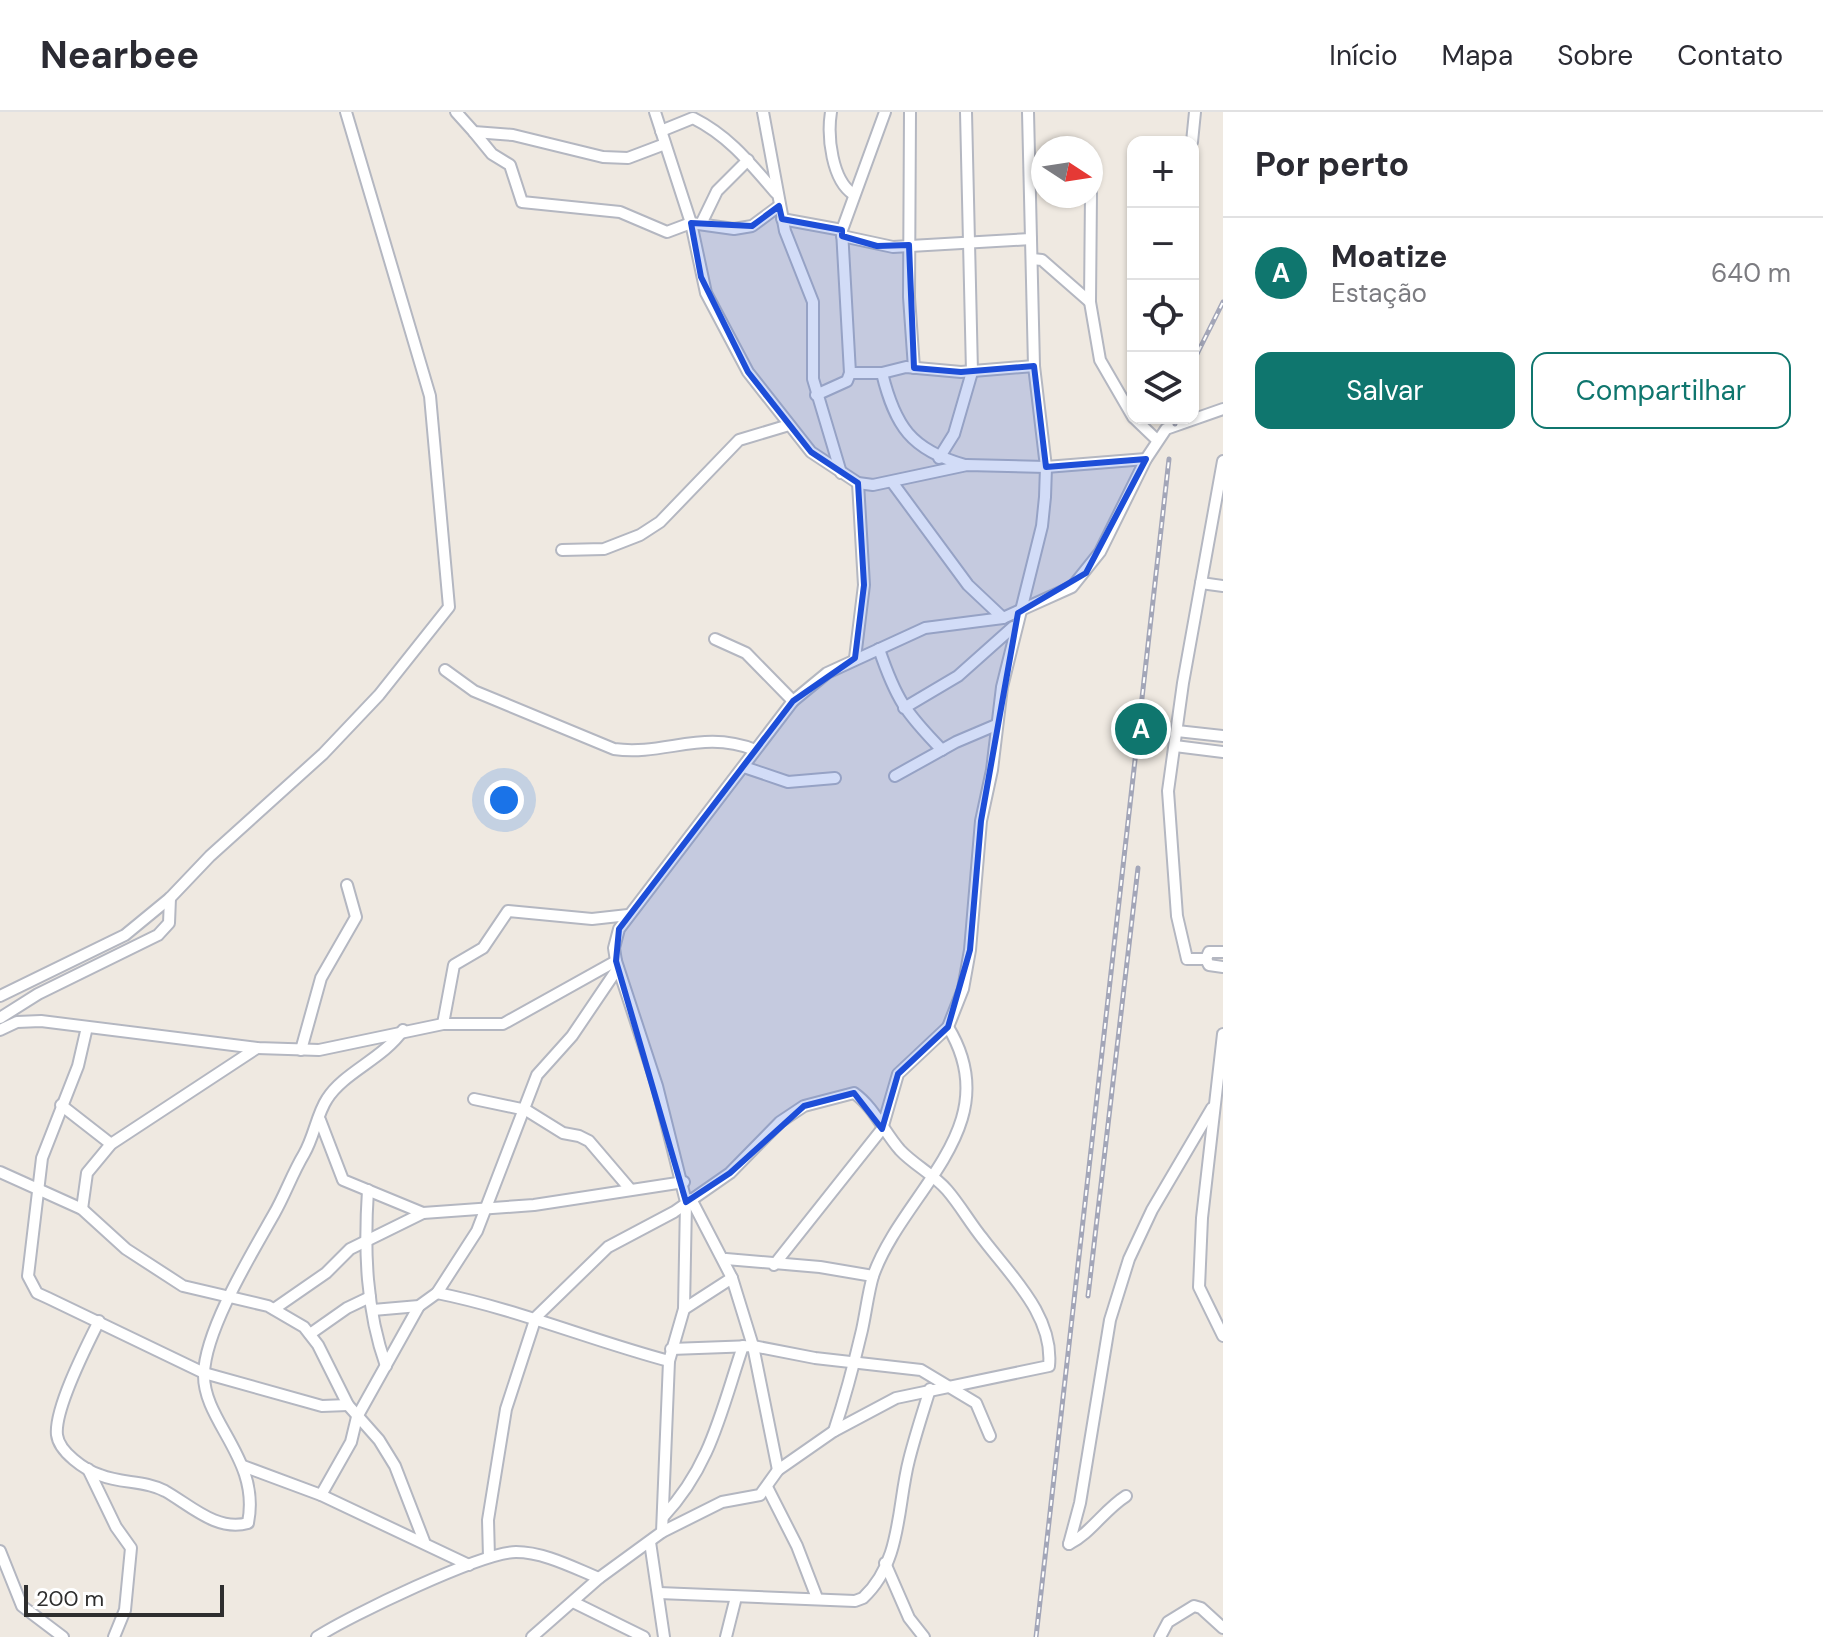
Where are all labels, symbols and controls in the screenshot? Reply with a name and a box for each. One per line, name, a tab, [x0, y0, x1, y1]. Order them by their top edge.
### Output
text: Nearbee	[40, 30, 199, 80]
text: Início	[1329, 37, 1398, 74]
text: Mapa	[1442, 37, 1513, 74]
text: Sobre	[1557, 37, 1633, 74]
text: Contato	[1677, 37, 1783, 74]
north arrow	[1031, 136, 1103, 208]
map controls	[1127, 136, 1199, 424]
button: +	[1127, 136, 1199, 208]
text: Por perto	[1255, 142, 1409, 187]
button: −	[1127, 208, 1199, 280]
text: Moatize	[1331, 237, 1447, 276]
text: A	[1272, 256, 1290, 290]
text: 640 m	[1711, 256, 1791, 290]
text: Estação	[1331, 276, 1427, 310]
button: locate	[1127, 280, 1199, 352]
button: layers	[1127, 352, 1199, 424]
button: Salvar	[1255, 352, 1515, 429]
button: Compartilhar	[1531, 352, 1791, 429]
pin: A	[1115, 699, 1167, 759]
your location	[484, 780, 524, 820]
scale bar	[24, 1581, 224, 1617]
text: 200 m	[36, 1584, 104, 1613]

